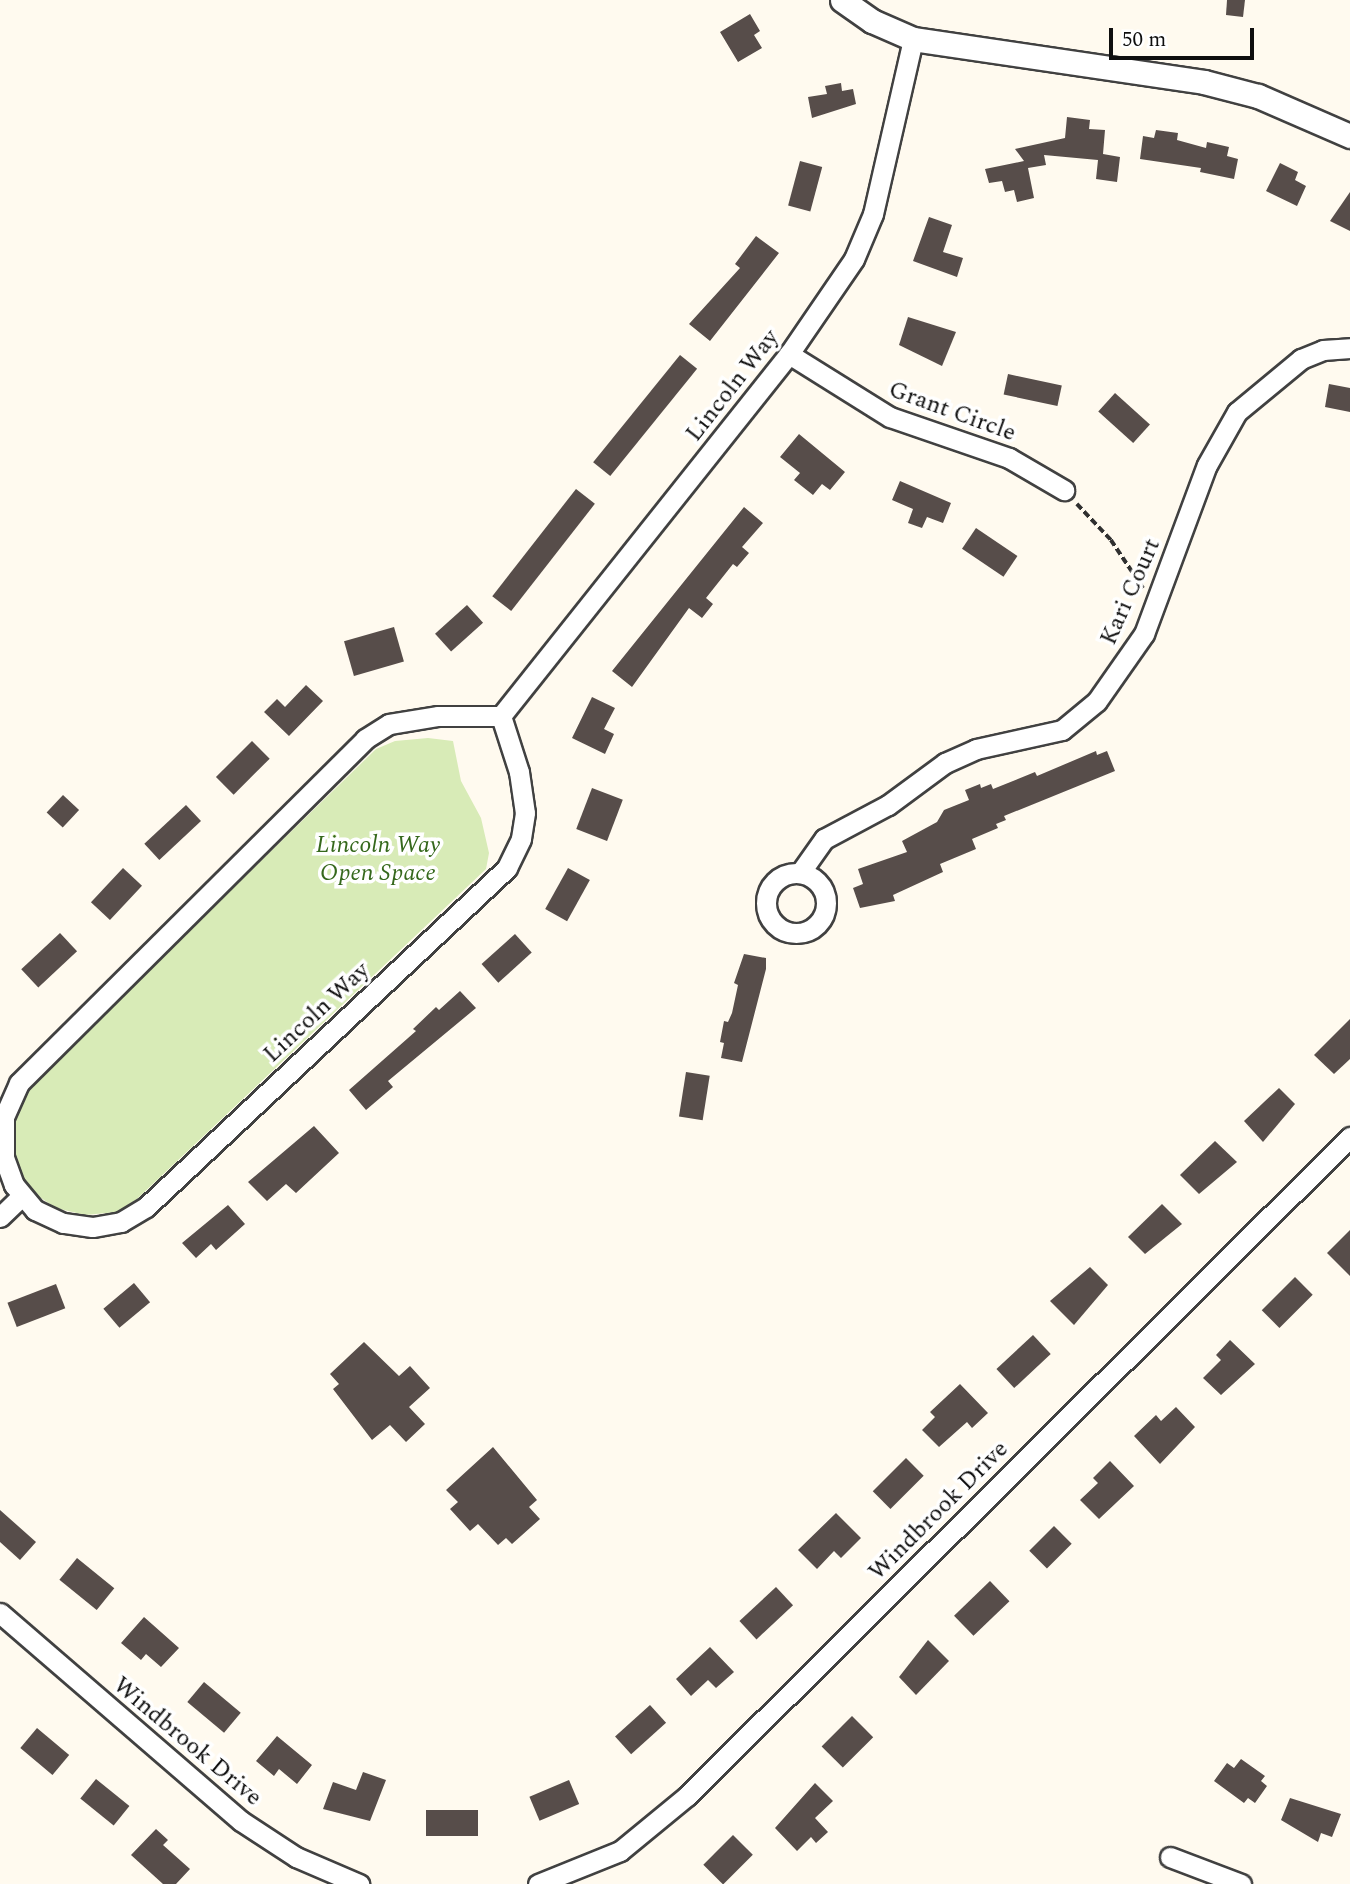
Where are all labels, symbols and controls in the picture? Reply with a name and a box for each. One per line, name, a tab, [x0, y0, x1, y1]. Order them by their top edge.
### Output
scale bar	[1112, 14, 1257, 58]
text: 50 m	[1122, 24, 1166, 56]
street label: Lincoln Way	[680, 324, 786, 448]
street label: Grant Circle	[885, 376, 1019, 448]
street label: Kari Court	[1095, 534, 1167, 650]
park label: Lincoln Way Open Space	[316, 832, 440, 888]
street label: Lincoln Way	[258, 957, 376, 1069]
street label: Windbrook Drive	[863, 1435, 1015, 1587]
street label: Windbrook Drive	[107, 1671, 267, 1813]

